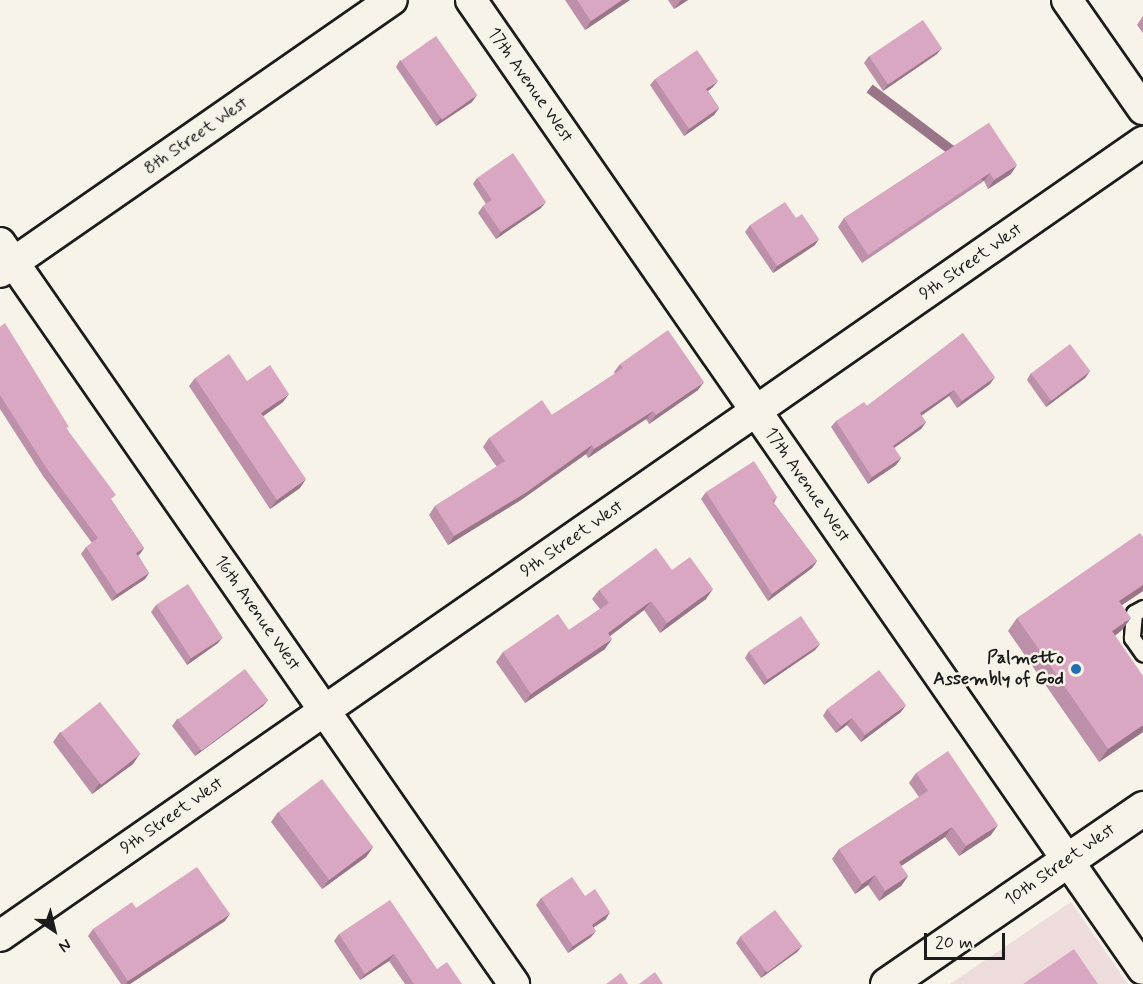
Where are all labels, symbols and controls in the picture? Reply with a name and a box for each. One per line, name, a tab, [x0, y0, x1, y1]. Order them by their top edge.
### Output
street label: 17th Avenue West	[482, 23, 578, 147]
street label: 8th Street West	[139, 92, 253, 180]
street label: 9th Street West	[915, 218, 1027, 306]
street label: 17th Avenue West	[759, 423, 855, 547]
street label: 9th Street West	[516, 495, 628, 583]
street label: 16th Avenue West	[209, 551, 305, 675]
place label: Palmetto Assembly of God	[933, 648, 1064, 690]
marker: Palmetto Assembly of God	[1069, 662, 1083, 676]
street label: 9th Street West	[116, 772, 228, 860]
street label: 10th Street West	[1000, 818, 1120, 912]
north arrow	[24, 900, 84, 960]
scale bar	[927, 921, 1008, 959]
text: 20 m	[935, 931, 973, 955]
text: N	[54, 933, 75, 957]

